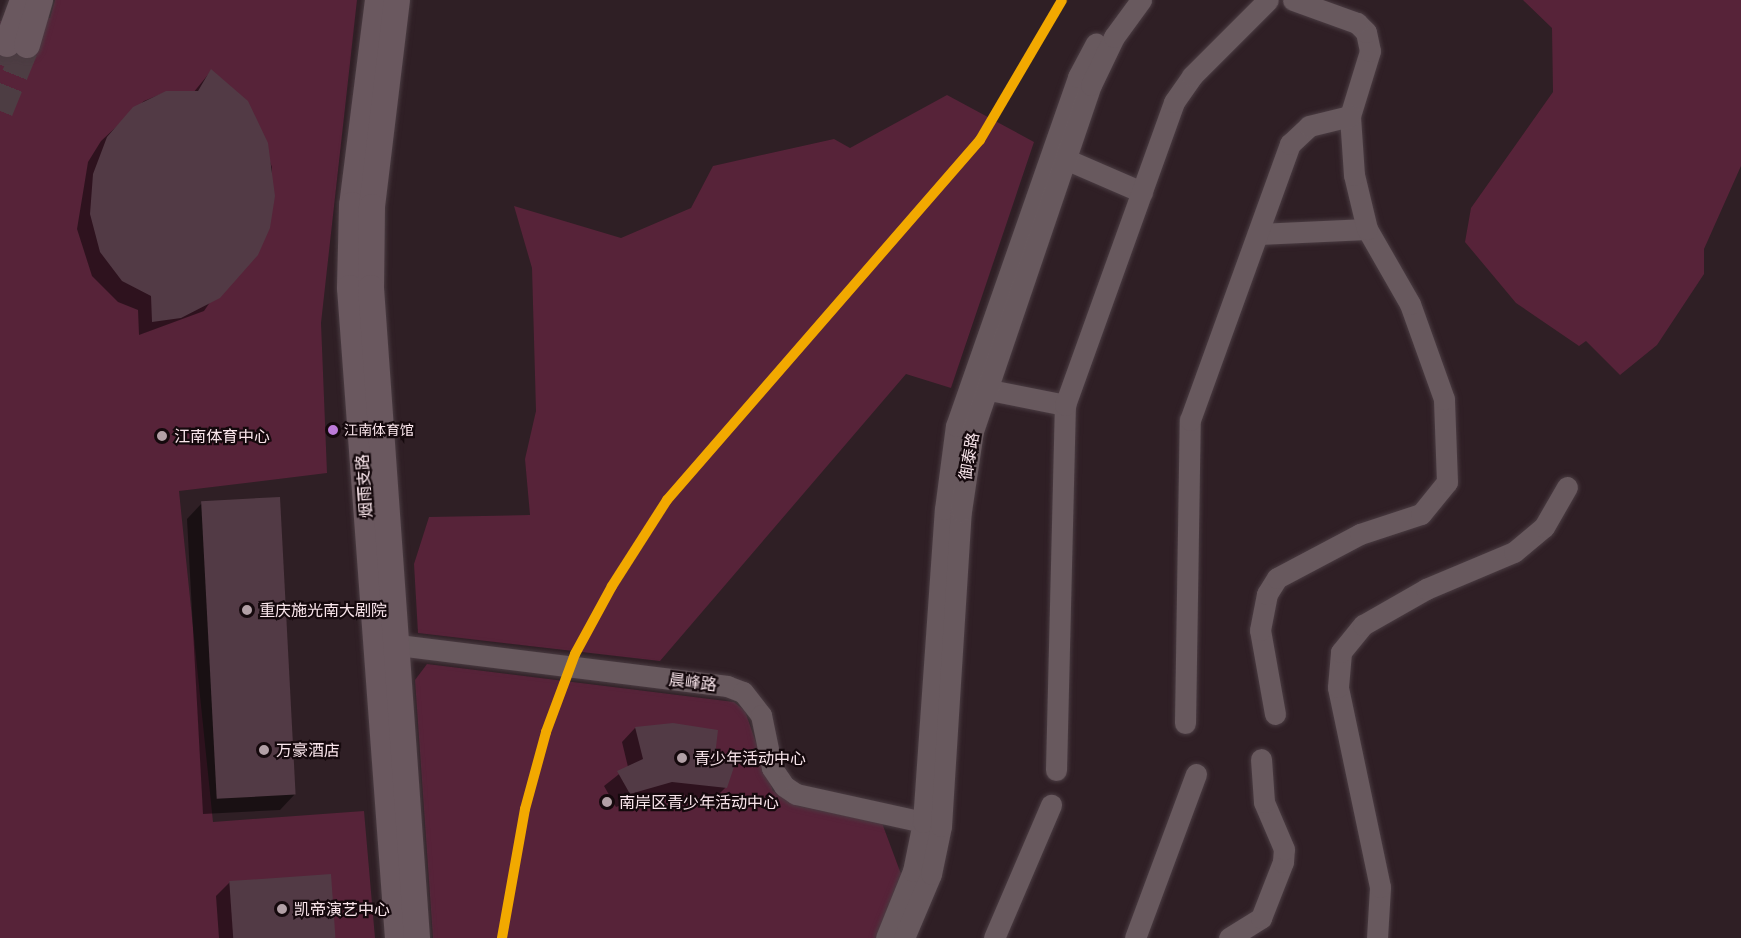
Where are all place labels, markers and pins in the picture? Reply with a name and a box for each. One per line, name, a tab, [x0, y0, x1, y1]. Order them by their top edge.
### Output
place label: 江南体育馆	[344, 422, 414, 438]
marker: 江南体育馆	[327, 424, 339, 436]
place label: 江南体育中心	[174, 426, 270, 446]
marker: 江南体育中心	[155, 429, 169, 443]
place label: 重庆施光南大剧院	[259, 600, 387, 620]
marker: 重庆施光南大剧院	[240, 603, 254, 617]
place label: 万豪酒店	[276, 740, 340, 760]
marker: 万豪酒店	[257, 743, 271, 757]
place label: 青少年活动中心	[694, 748, 806, 768]
marker: 青少年活动中心	[675, 751, 689, 765]
place label: 南岸区青少年活动中心	[619, 792, 779, 812]
marker: 南岸区青少年活动中心	[600, 795, 614, 809]
place label: 凯帝演艺中心	[294, 899, 390, 919]
marker: 凯帝演艺中心	[275, 902, 289, 916]

